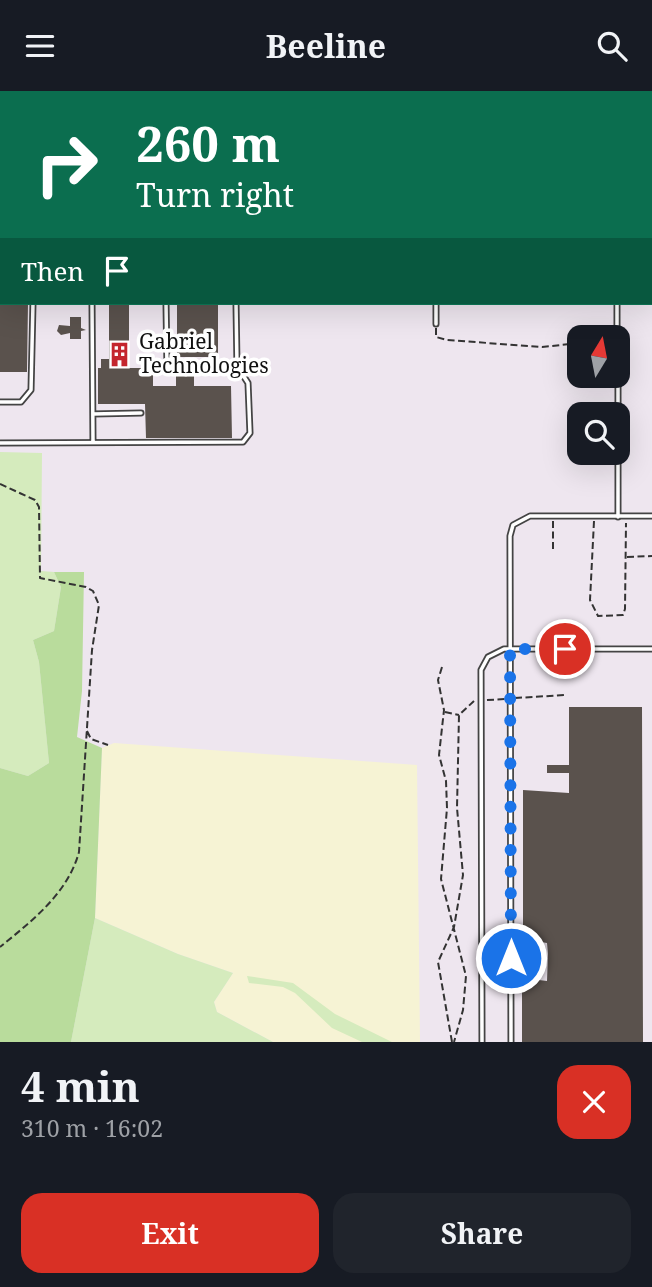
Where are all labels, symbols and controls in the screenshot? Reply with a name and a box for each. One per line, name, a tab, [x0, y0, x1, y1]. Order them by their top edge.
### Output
text: Beeline	[266, 24, 386, 67]
icon: menu	[21, 27, 59, 65]
icon: search	[593, 27, 631, 65]
text: 260 m	[136, 110, 280, 176]
icon: right	[21, 119, 112, 210]
text: Turn right	[136, 173, 294, 216]
icon: arrive	[98, 252, 136, 290]
text: Then	[21, 253, 84, 289]
north arrow	[567, 325, 630, 389]
map controls	[567, 325, 630, 465]
place label: Gabriel Technologies	[139, 327, 269, 379]
building icon: Gabriel Technologies	[105, 340, 133, 368]
button: search	[567, 402, 630, 465]
pin	[535, 619, 595, 679]
icon: arrive	[546, 630, 584, 668]
position arrow	[474, 921, 548, 995]
text: 4 min	[21, 1057, 140, 1114]
button: close	[557, 1065, 631, 1139]
text: 310 m · 16:02	[21, 1112, 163, 1144]
button: Exit	[21, 1193, 319, 1273]
button: Share	[333, 1193, 631, 1273]

